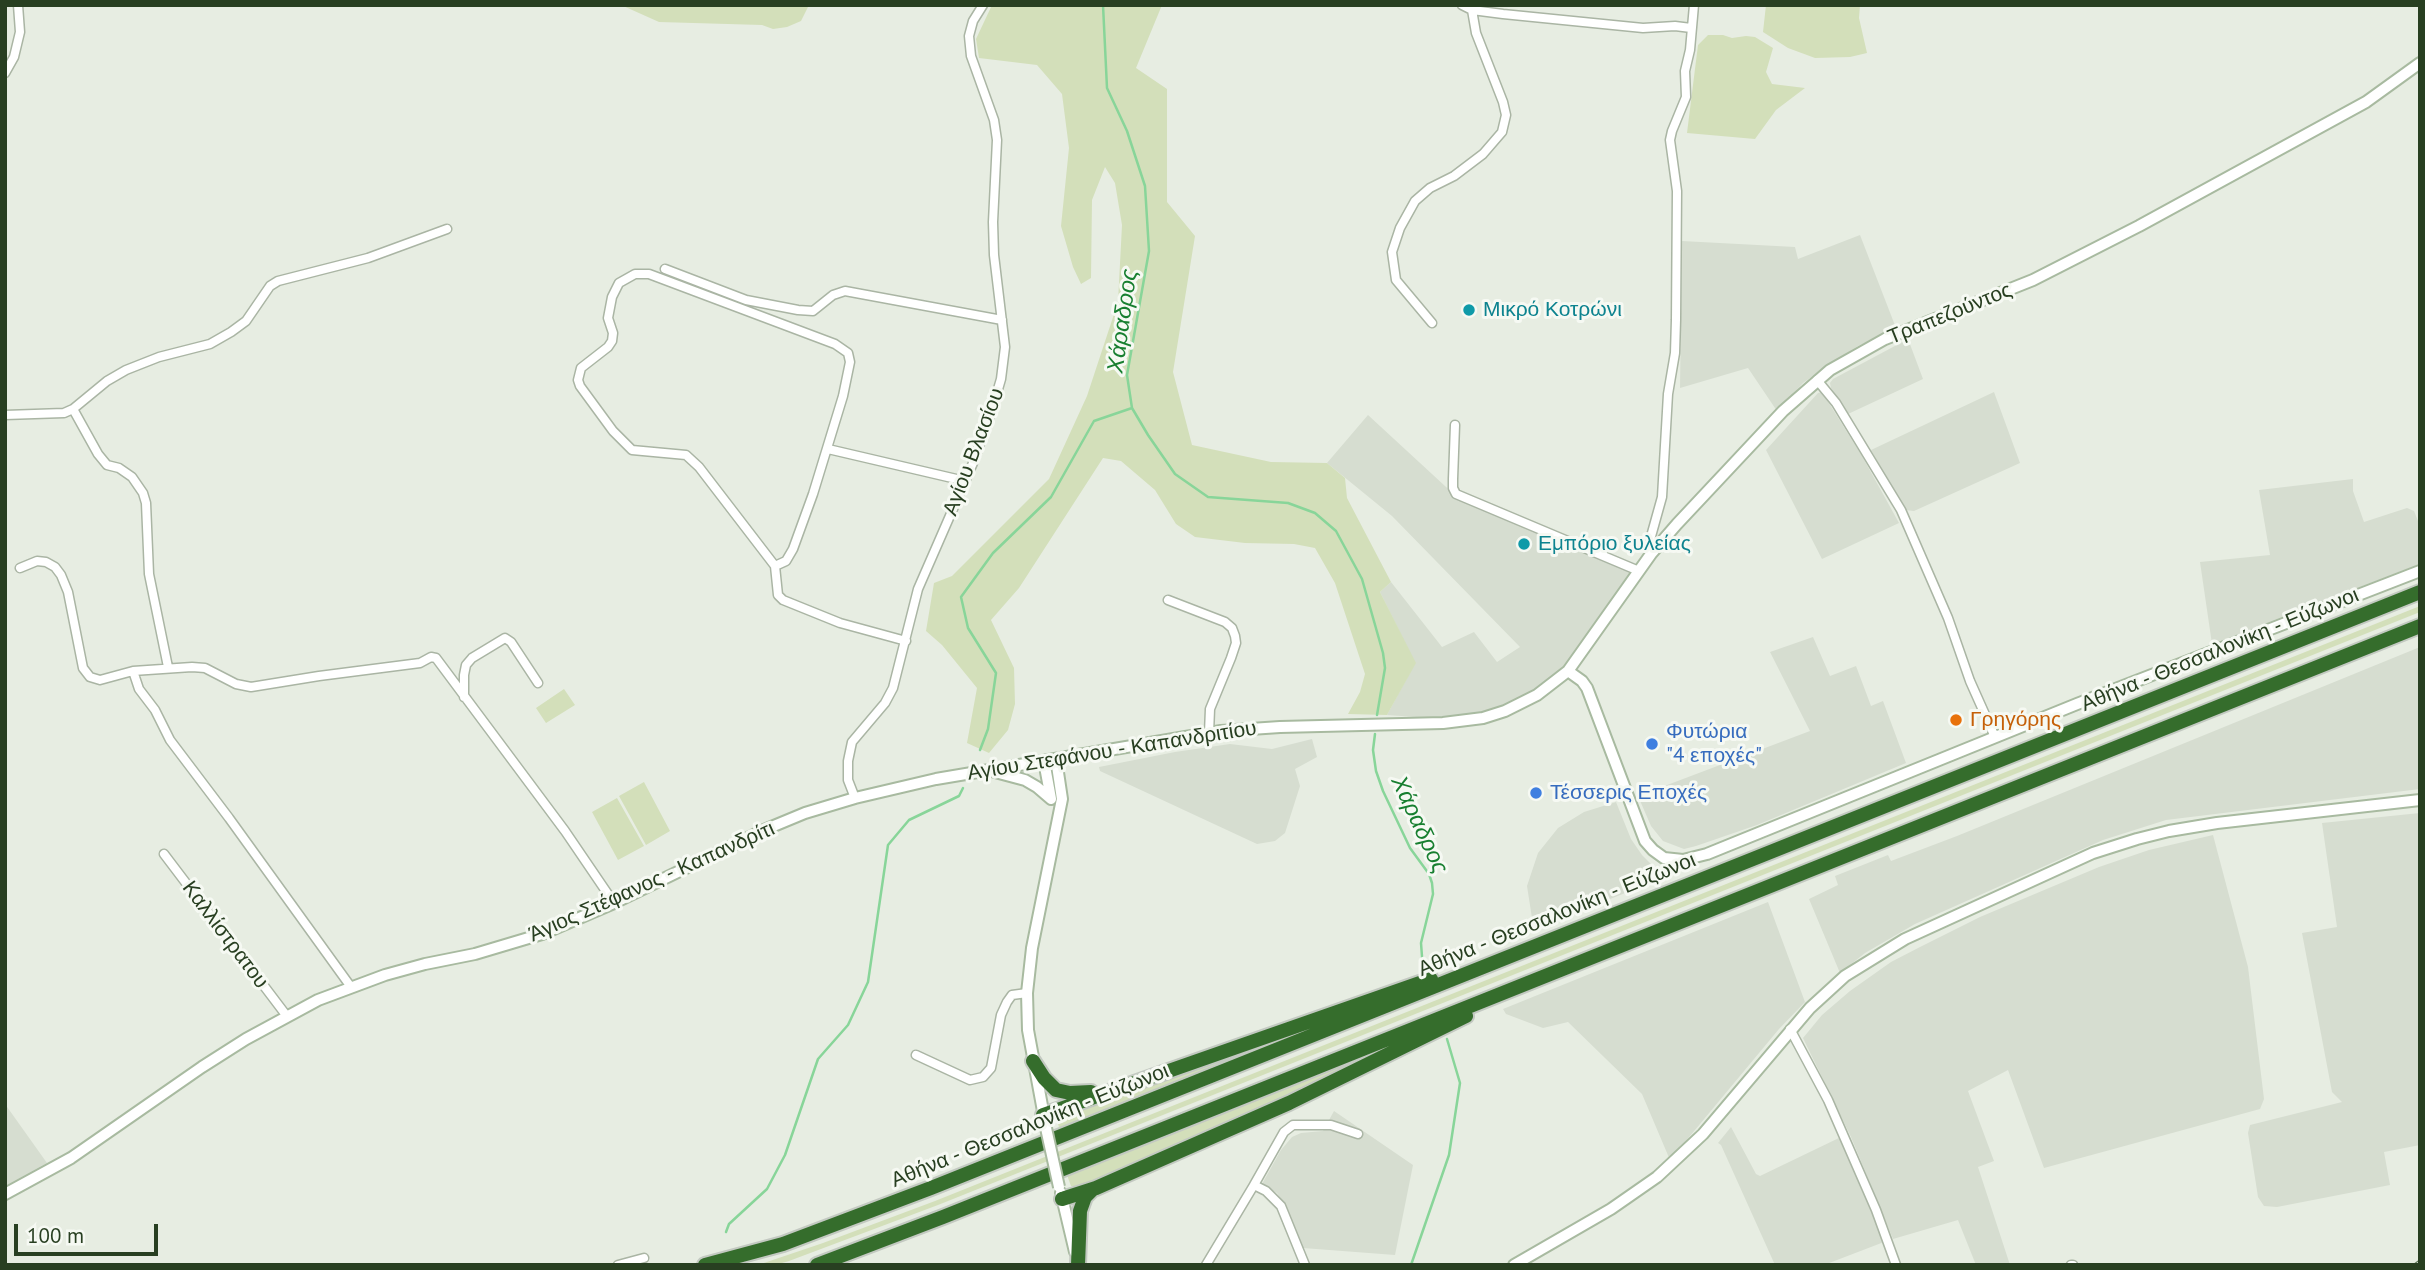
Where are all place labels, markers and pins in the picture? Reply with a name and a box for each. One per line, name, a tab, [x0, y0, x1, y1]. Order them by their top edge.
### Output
place label: Μικρό Κοτρώνι	[1483, 297, 1622, 323]
marker: Μικρό Κοτρώνι	[1461, 302, 1477, 318]
place label: Εμπόριο ξυλείας	[1538, 531, 1691, 557]
marker: Εμπόριο ξυλείας	[1516, 536, 1532, 552]
place label: Γρηγόρης	[1970, 707, 2061, 733]
marker: Γρηγόρης	[1948, 712, 1964, 728]
place label: Φυτώρια "4 εποχές"	[1666, 719, 1762, 769]
marker: Φυτώρια "4 εποχές"	[1644, 736, 1660, 752]
place label: Τέσσερις Εποχές	[1550, 780, 1707, 806]
marker: Τέσσερις Εποχές	[1528, 785, 1544, 801]

